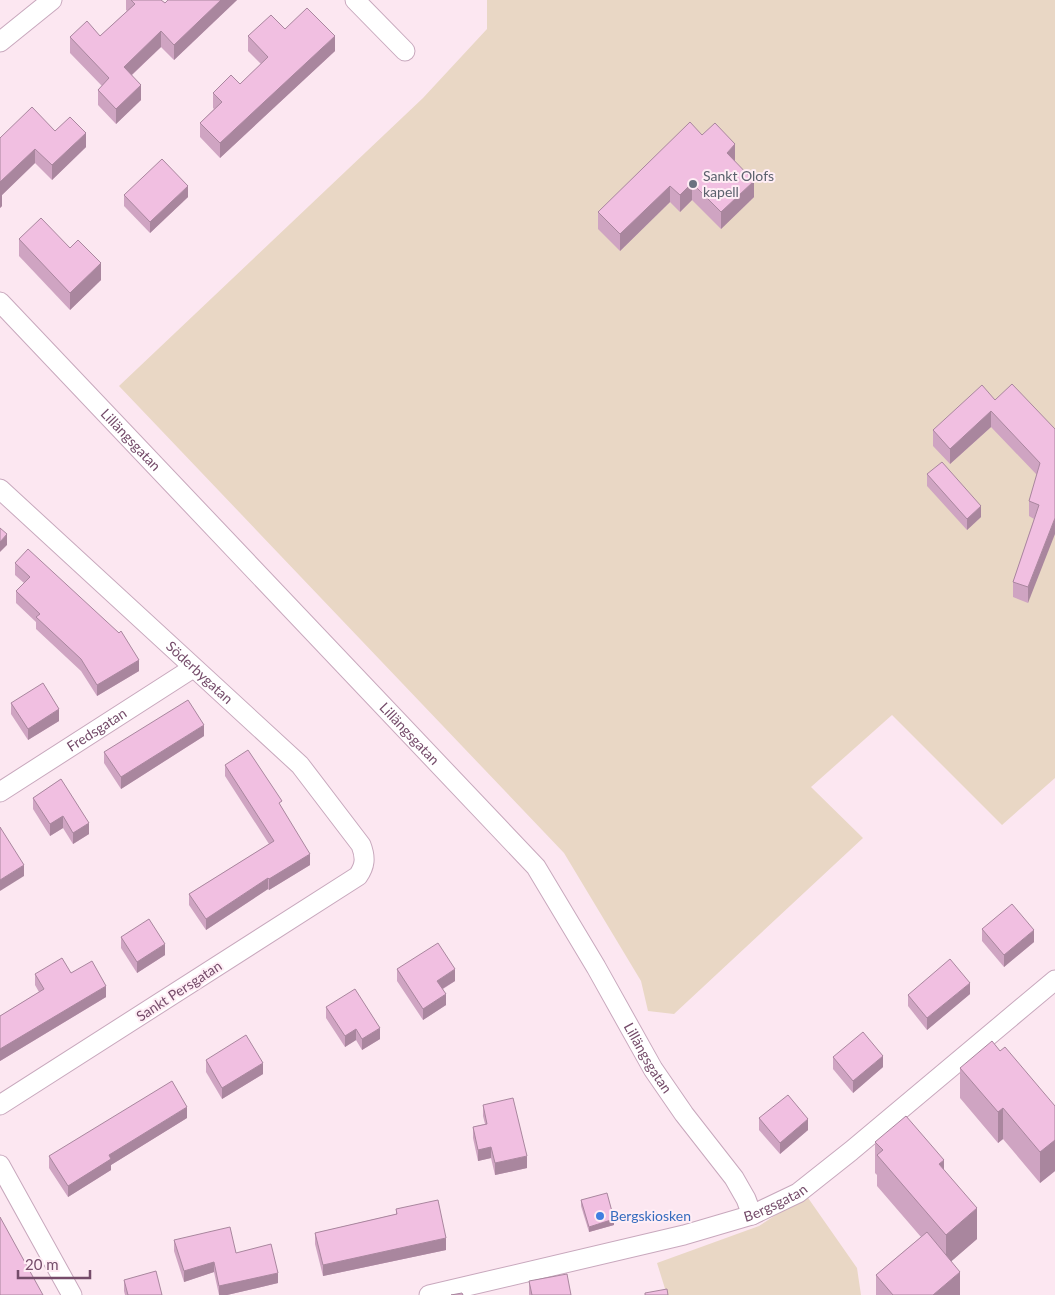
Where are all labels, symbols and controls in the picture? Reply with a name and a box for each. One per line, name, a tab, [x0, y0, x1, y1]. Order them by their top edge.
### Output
place label: Sankt Olofs kapell	[703, 167, 774, 200]
marker: Sankt Olofs kapell	[687, 178, 699, 190]
street label: Lillängsgatan	[98, 405, 165, 474]
street label: Söderbygatan	[163, 637, 237, 707]
street label: Lillängsgatan	[376, 699, 443, 768]
street label: Fredsgatan	[64, 704, 129, 755]
street label: Sankt Persgatan	[133, 957, 225, 1025]
street label: Lillängsgatan	[621, 1019, 676, 1096]
street label: Bergsgatan	[742, 1180, 810, 1225]
place label: Bergskiosken	[610, 1207, 691, 1224]
marker: Bergskiosken	[594, 1210, 606, 1222]
scale bar	[18, 1248, 90, 1280]
text: 20 m	[25, 1255, 59, 1273]

